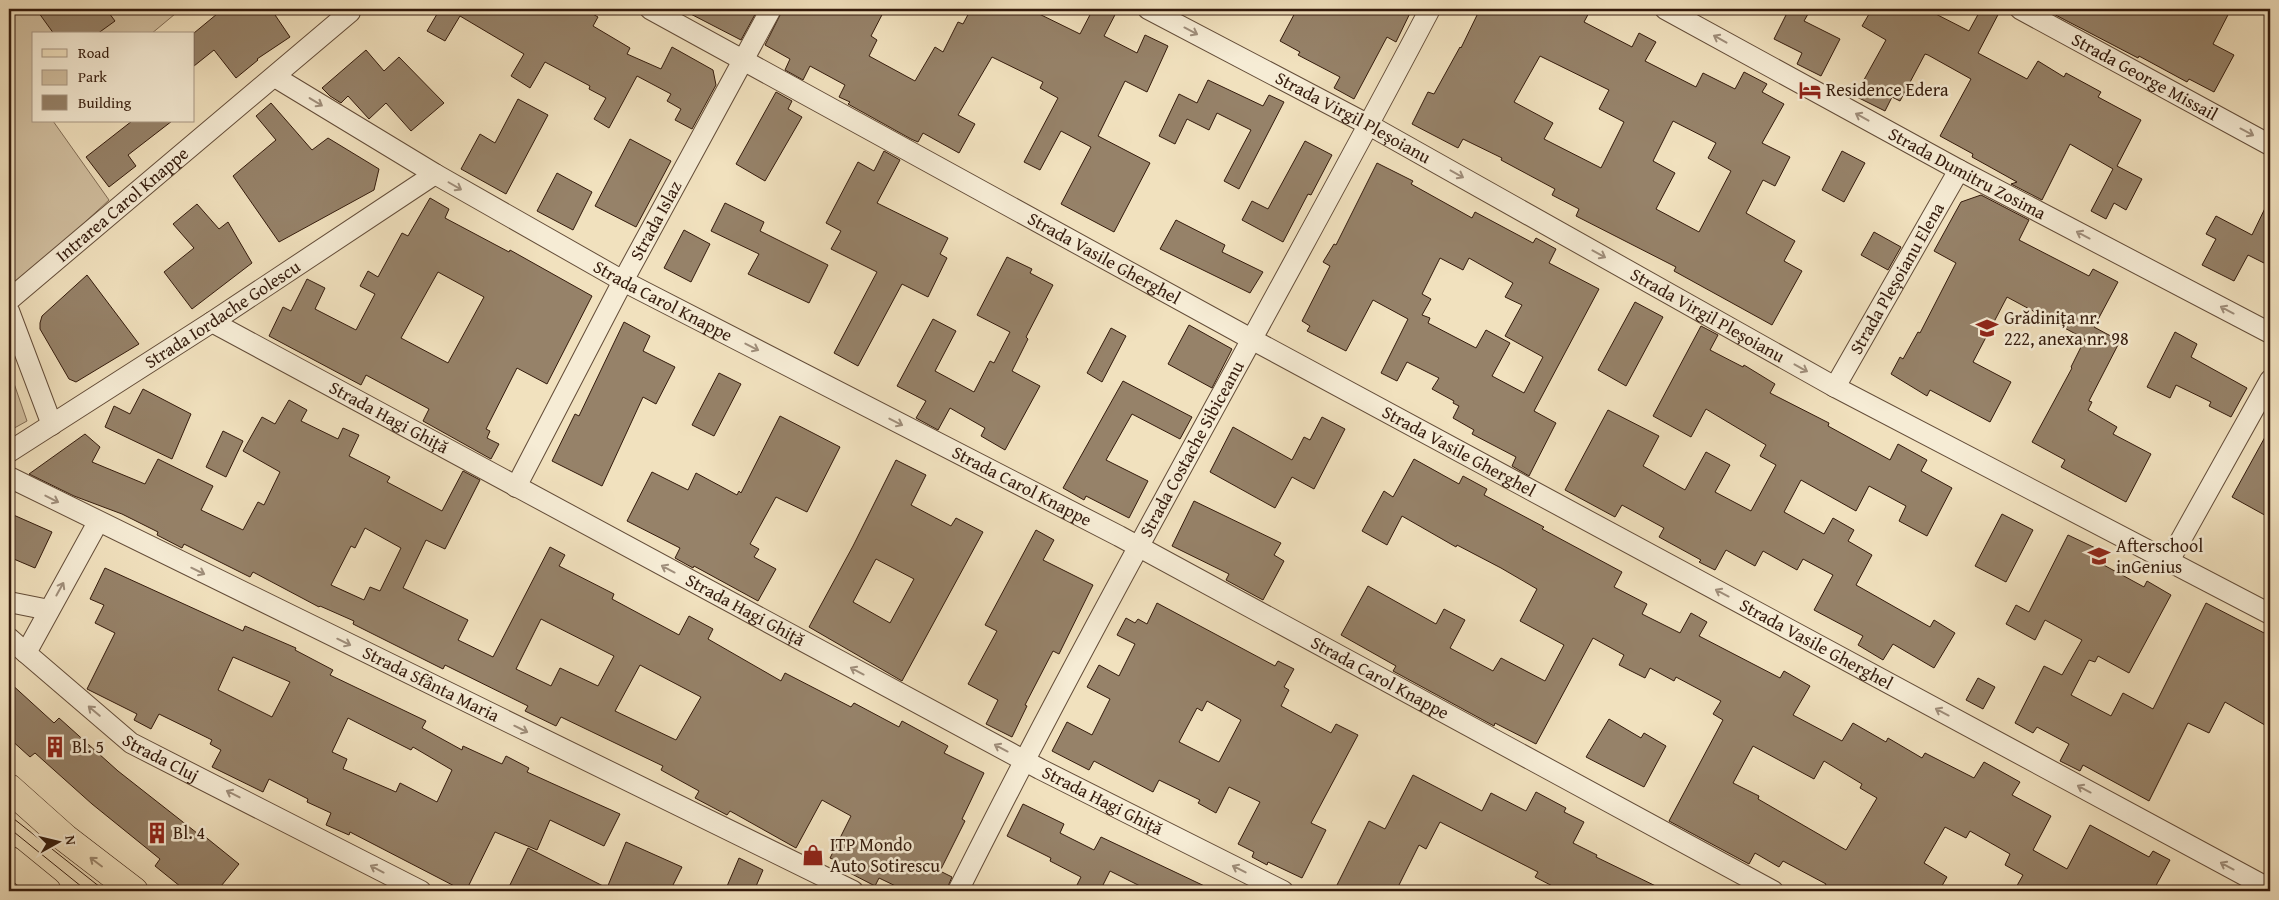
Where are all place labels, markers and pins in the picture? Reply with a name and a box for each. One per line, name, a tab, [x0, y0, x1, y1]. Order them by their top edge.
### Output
place label: Residence Edera	[1826, 76, 1949, 103]
hotel icon: Residence Edera	[1797, 77, 1823, 103]
place label: Grădinița nr. 222, anexa nr. 98	[2004, 304, 2129, 352]
school or university icon: Grădinița nr. 222, anexa nr. 98	[1974, 315, 2000, 341]
place label: Afterschool inGenius	[2116, 532, 2203, 580]
school or university icon: Afterschool inGenius	[2086, 543, 2112, 569]
place label: Bl. 5	[72, 733, 104, 760]
building icon: Bl. 5	[42, 734, 68, 760]
place label: Bl. 4	[173, 819, 205, 846]
building icon: Bl. 4	[144, 820, 170, 846]
place label: ITP Mondo Auto Sotirescu	[830, 831, 940, 879]
shop icon: ITP Mondo Auto Sotirescu	[800, 842, 826, 868]

